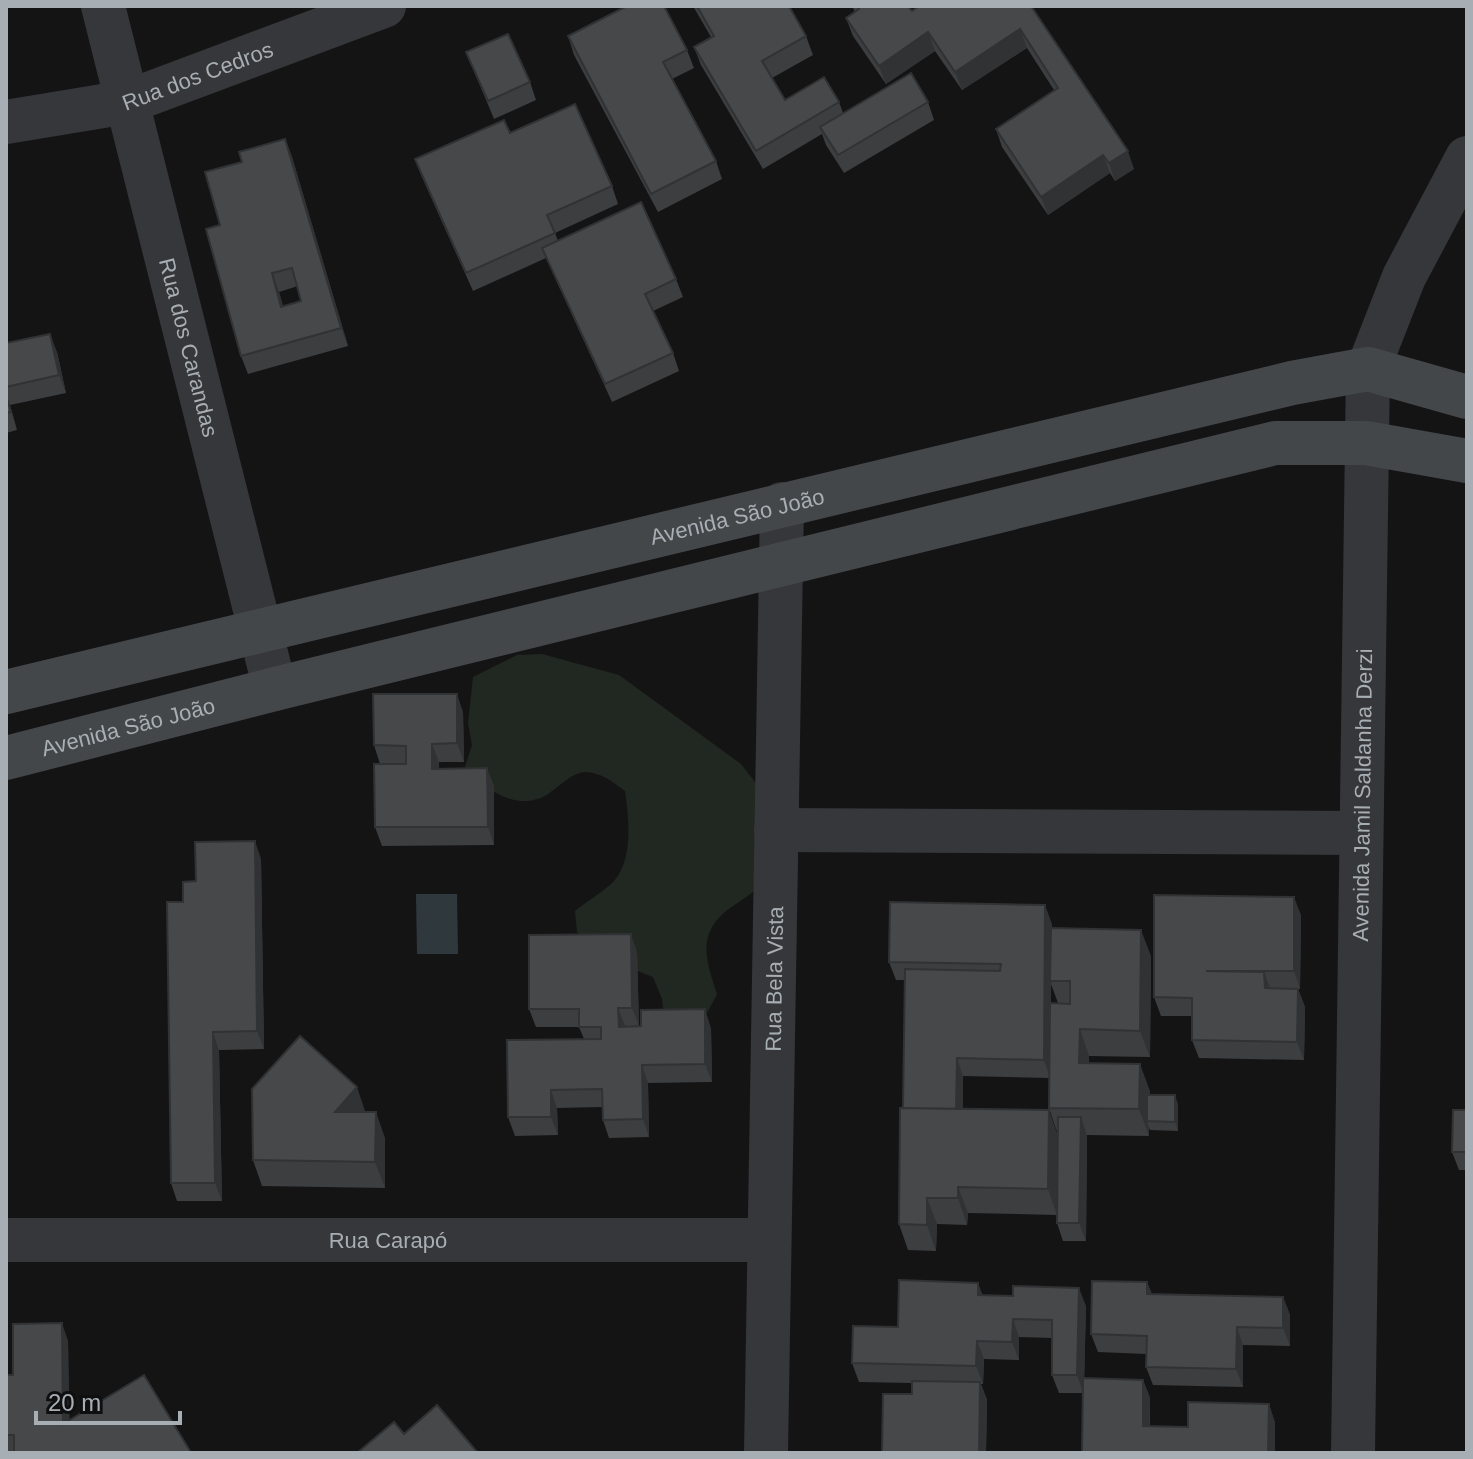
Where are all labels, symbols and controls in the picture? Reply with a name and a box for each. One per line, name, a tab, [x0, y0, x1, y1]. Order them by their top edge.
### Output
street label: Rua dos Cedros	[119, 37, 277, 116]
street label: Rua dos Carandas	[154, 255, 223, 440]
street label: Avenida São João	[648, 484, 827, 550]
street label: Avenida Jamil Saldanha Derzi	[1348, 648, 1377, 942]
street label: Avenida São João	[39, 693, 218, 761]
street label: Rua Bela Vista	[761, 905, 788, 1052]
street label: Rua Carapó	[329, 1228, 447, 1253]
scale bar	[36, 1375, 180, 1425]
text: 20 m	[48, 1389, 101, 1416]

